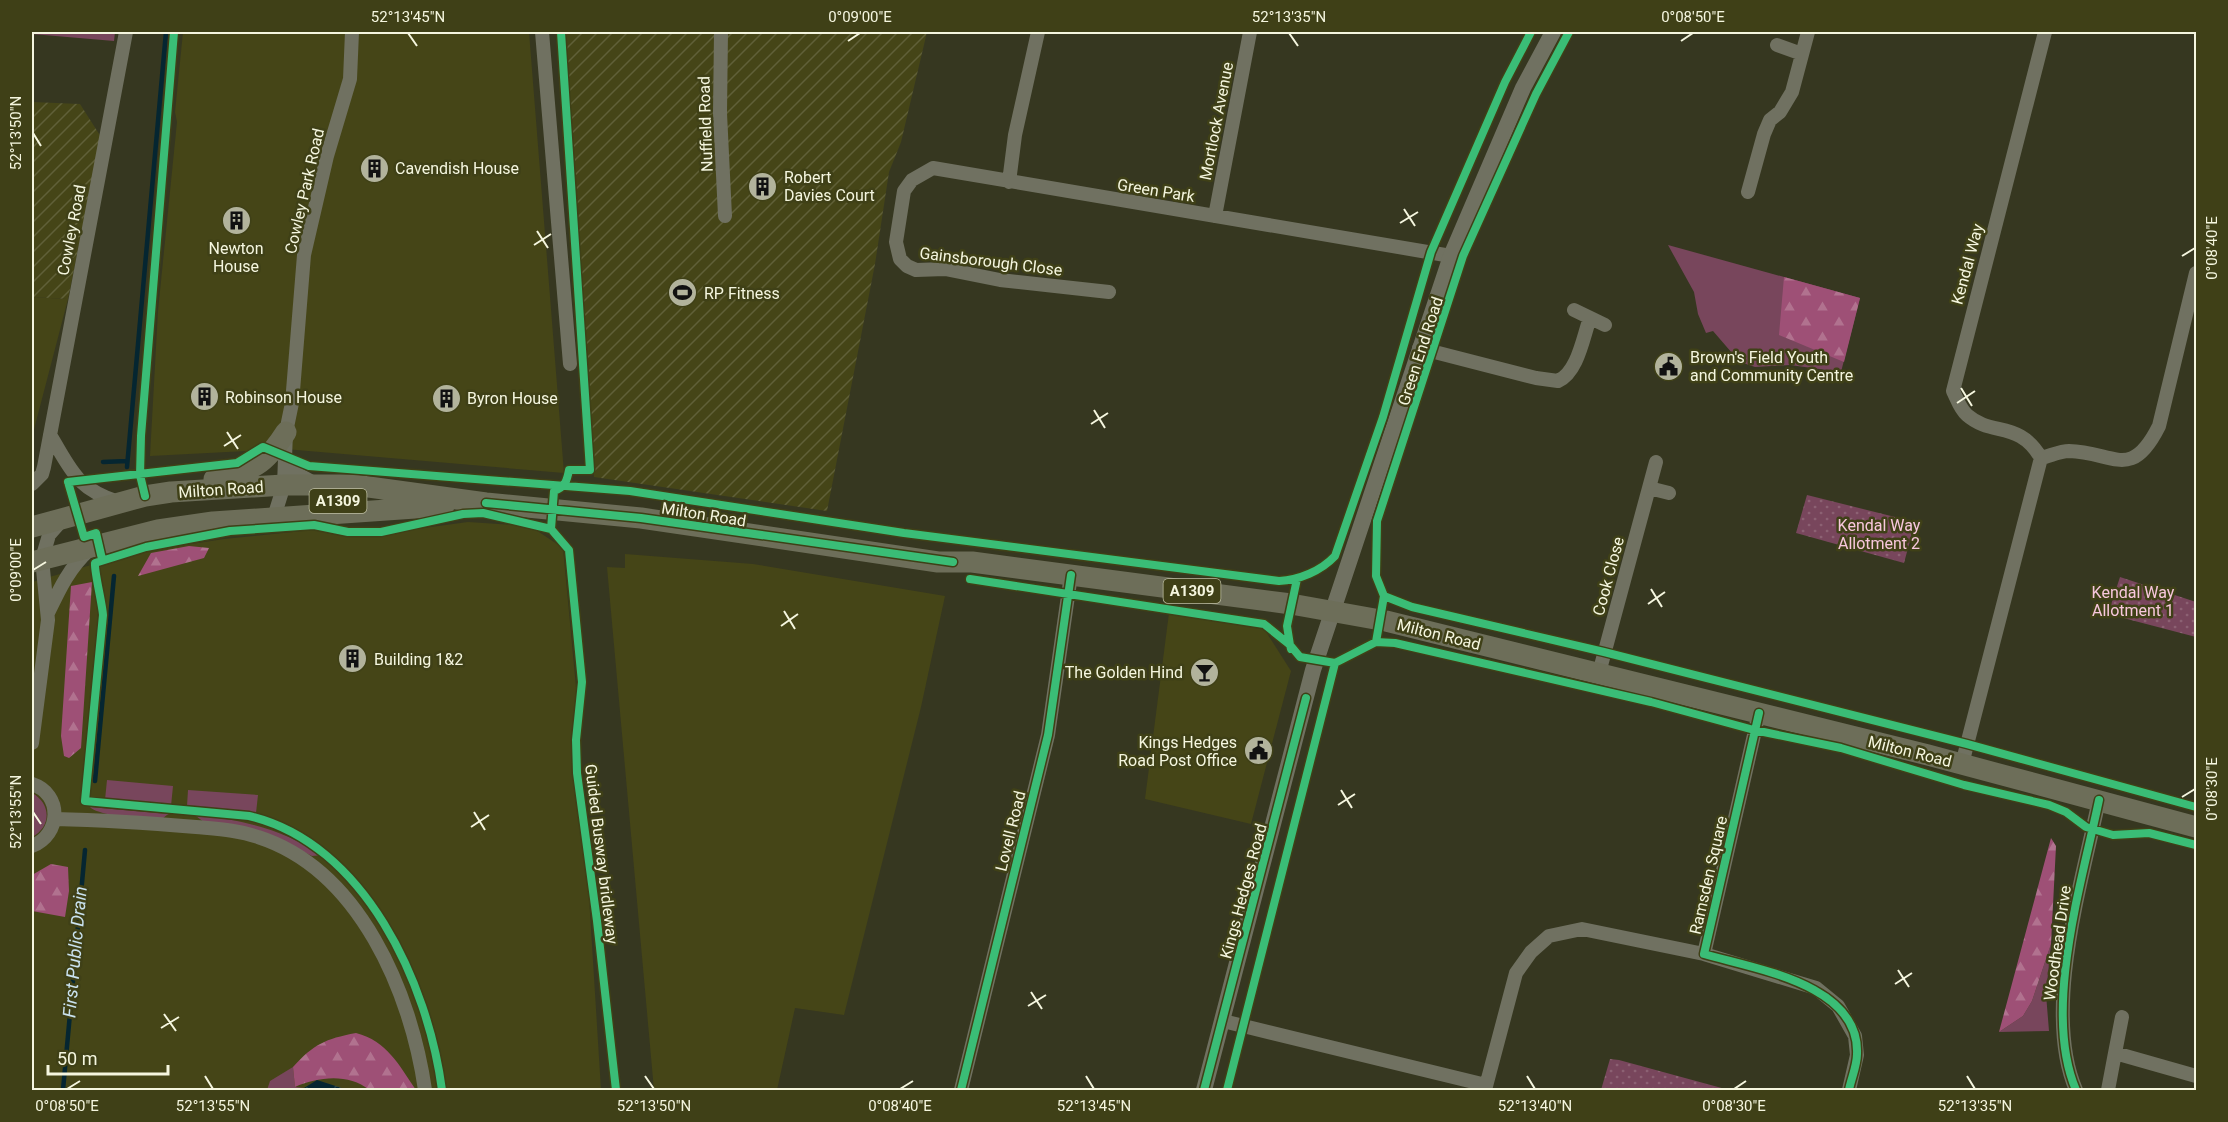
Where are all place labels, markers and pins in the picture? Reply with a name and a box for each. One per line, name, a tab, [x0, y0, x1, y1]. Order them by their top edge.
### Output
building icon: Cavendish House	[358, 152, 390, 184]
place label: Cavendish House	[395, 159, 519, 178]
place label: Robert Davies Court	[784, 168, 875, 205]
building icon: Robert Davies Court	[747, 170, 779, 202]
building icon: Newton House	[220, 204, 252, 236]
place label: Newton House	[209, 239, 263, 276]
sports icon: RP Fitness	[667, 277, 699, 309]
place label: RP Fitness	[704, 284, 780, 303]
place label: Brown's Field Youth and Community Centre	[1690, 348, 1853, 385]
public building icon: Brown's Field Youth and Community Centre	[1653, 350, 1685, 382]
building icon: Robinson House	[188, 381, 220, 413]
building icon: Byron House	[430, 382, 462, 414]
place label: Robinson House	[225, 388, 342, 407]
place label: Byron House	[467, 389, 558, 408]
building icon: Building 1&2	[337, 643, 369, 675]
place label: Building 1&2	[374, 650, 463, 669]
bar icon: The Golden Hind	[1188, 656, 1220, 688]
place label: The Golden Hind	[1065, 663, 1183, 682]
place label: Kings Hedges Road Post Office	[1118, 733, 1237, 770]
public building icon: Kings Hedges Road Post Office	[1242, 735, 1274, 767]

